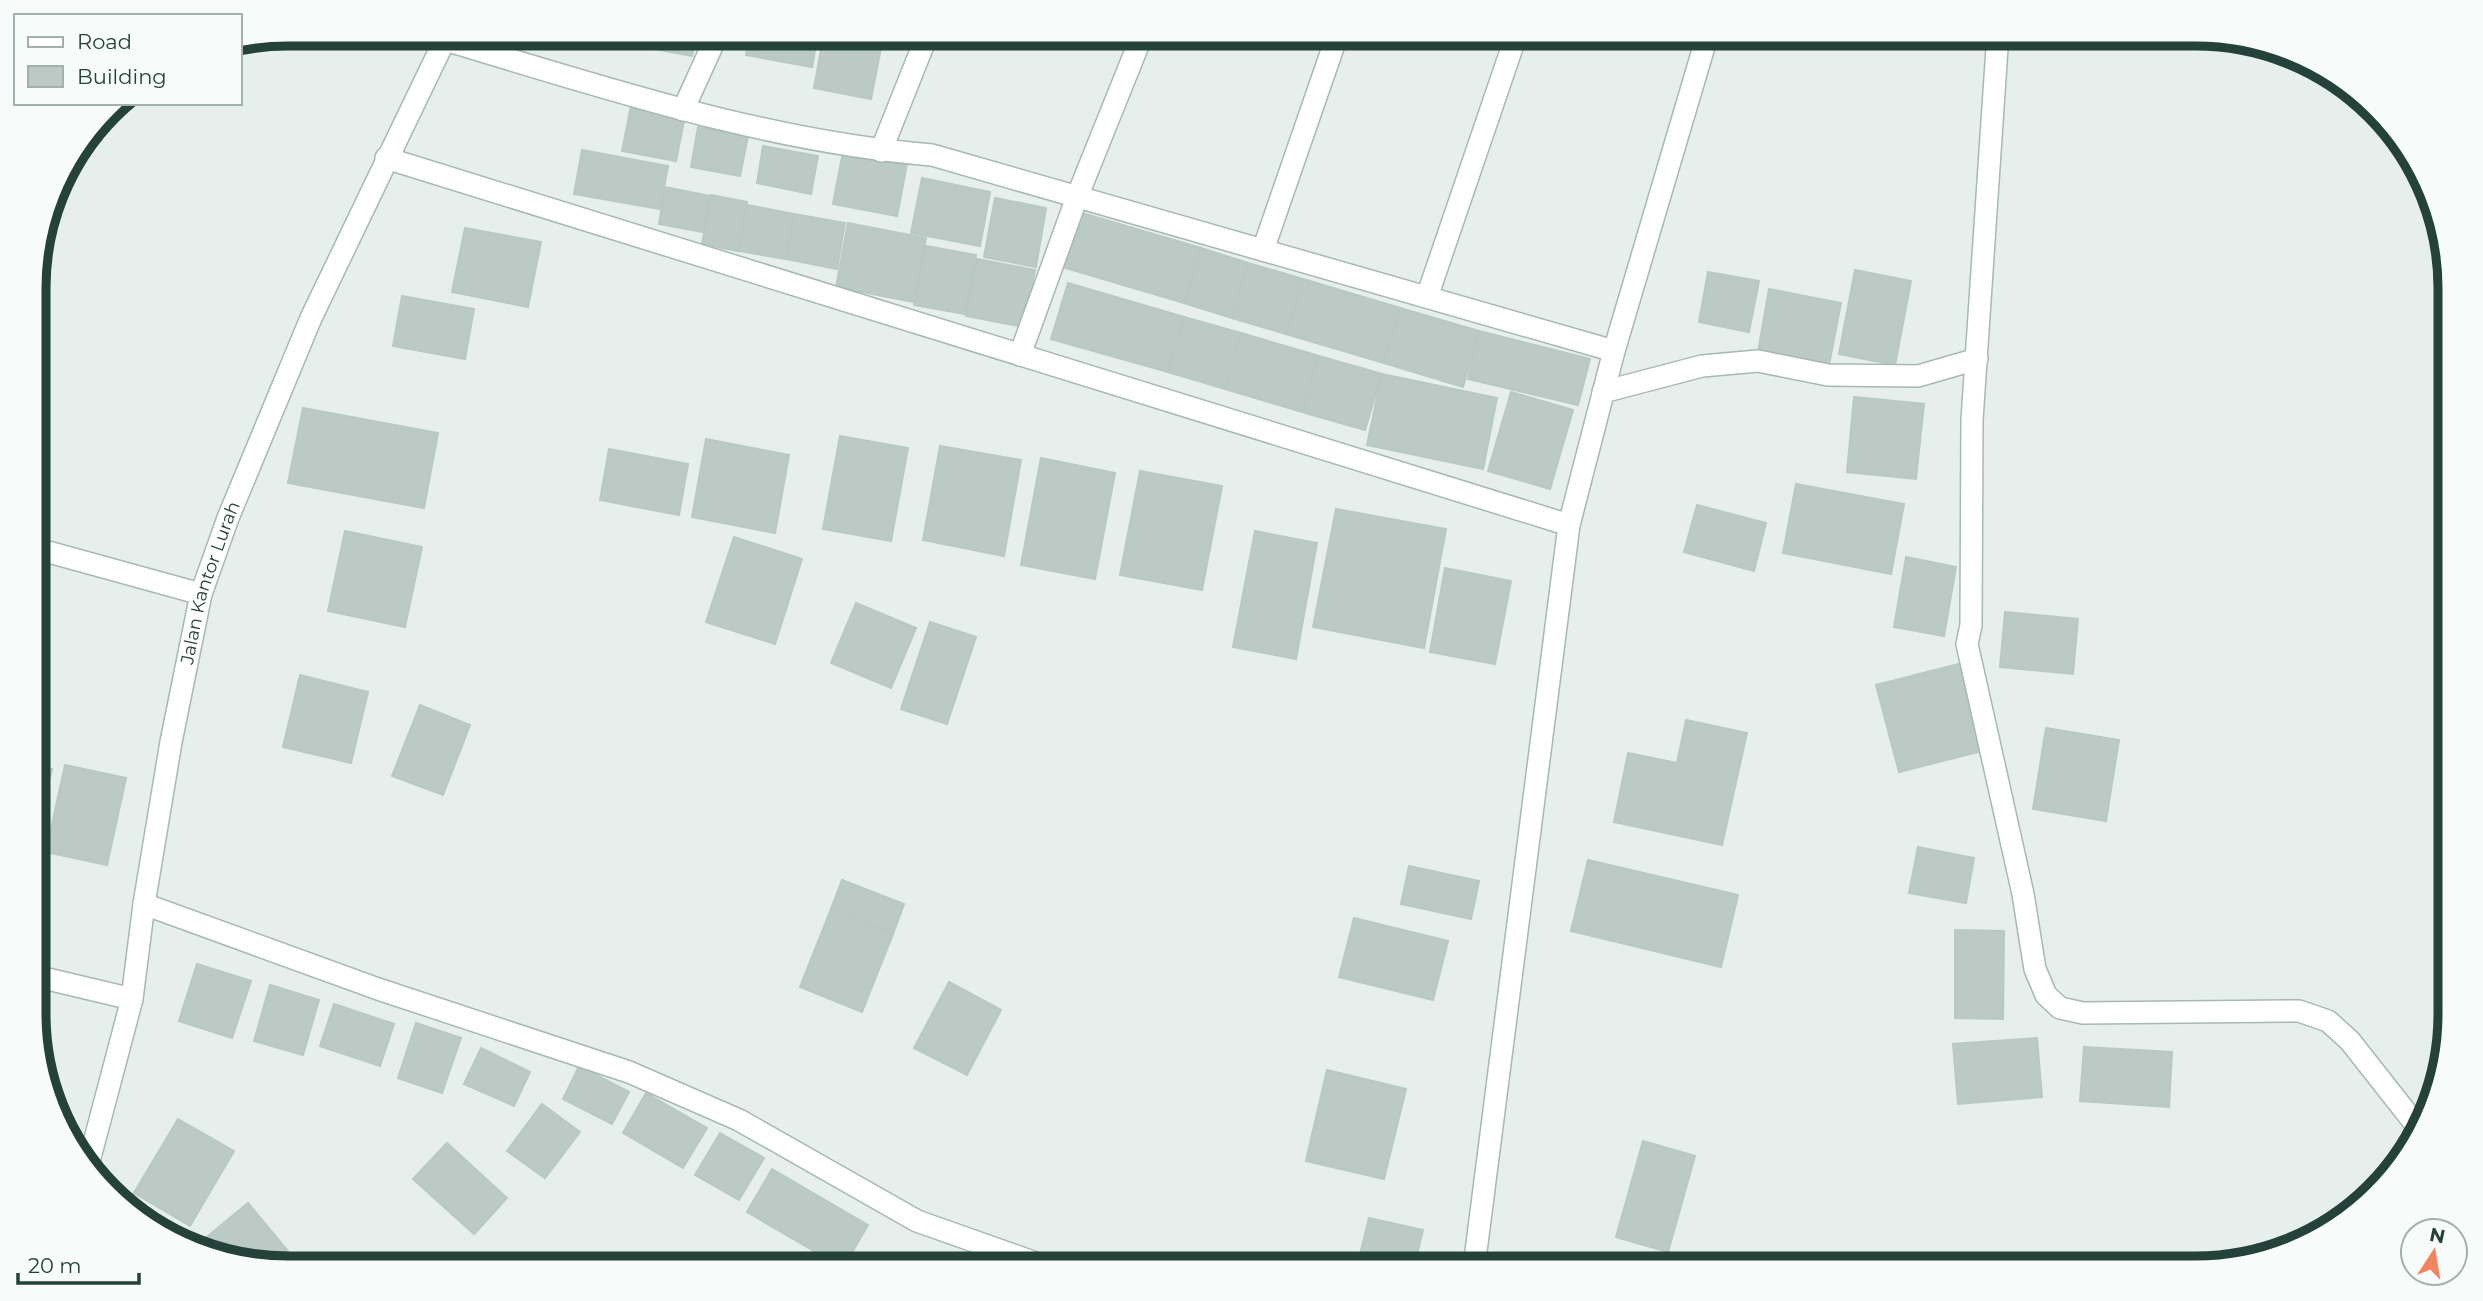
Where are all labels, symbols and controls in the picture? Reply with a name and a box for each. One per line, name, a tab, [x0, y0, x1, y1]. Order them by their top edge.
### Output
legend	[14, 14, 242, 105]
text: Road	[77, 29, 132, 54]
text: Building	[77, 64, 167, 89]
street label: Jalan Kantor Lurah	[176, 498, 245, 667]
north arrow	[2399, 1217, 2469, 1287]
text: N	[2428, 1223, 2447, 1249]
scale bar	[18, 1242, 138, 1286]
text: 20 m	[28, 1253, 82, 1278]

